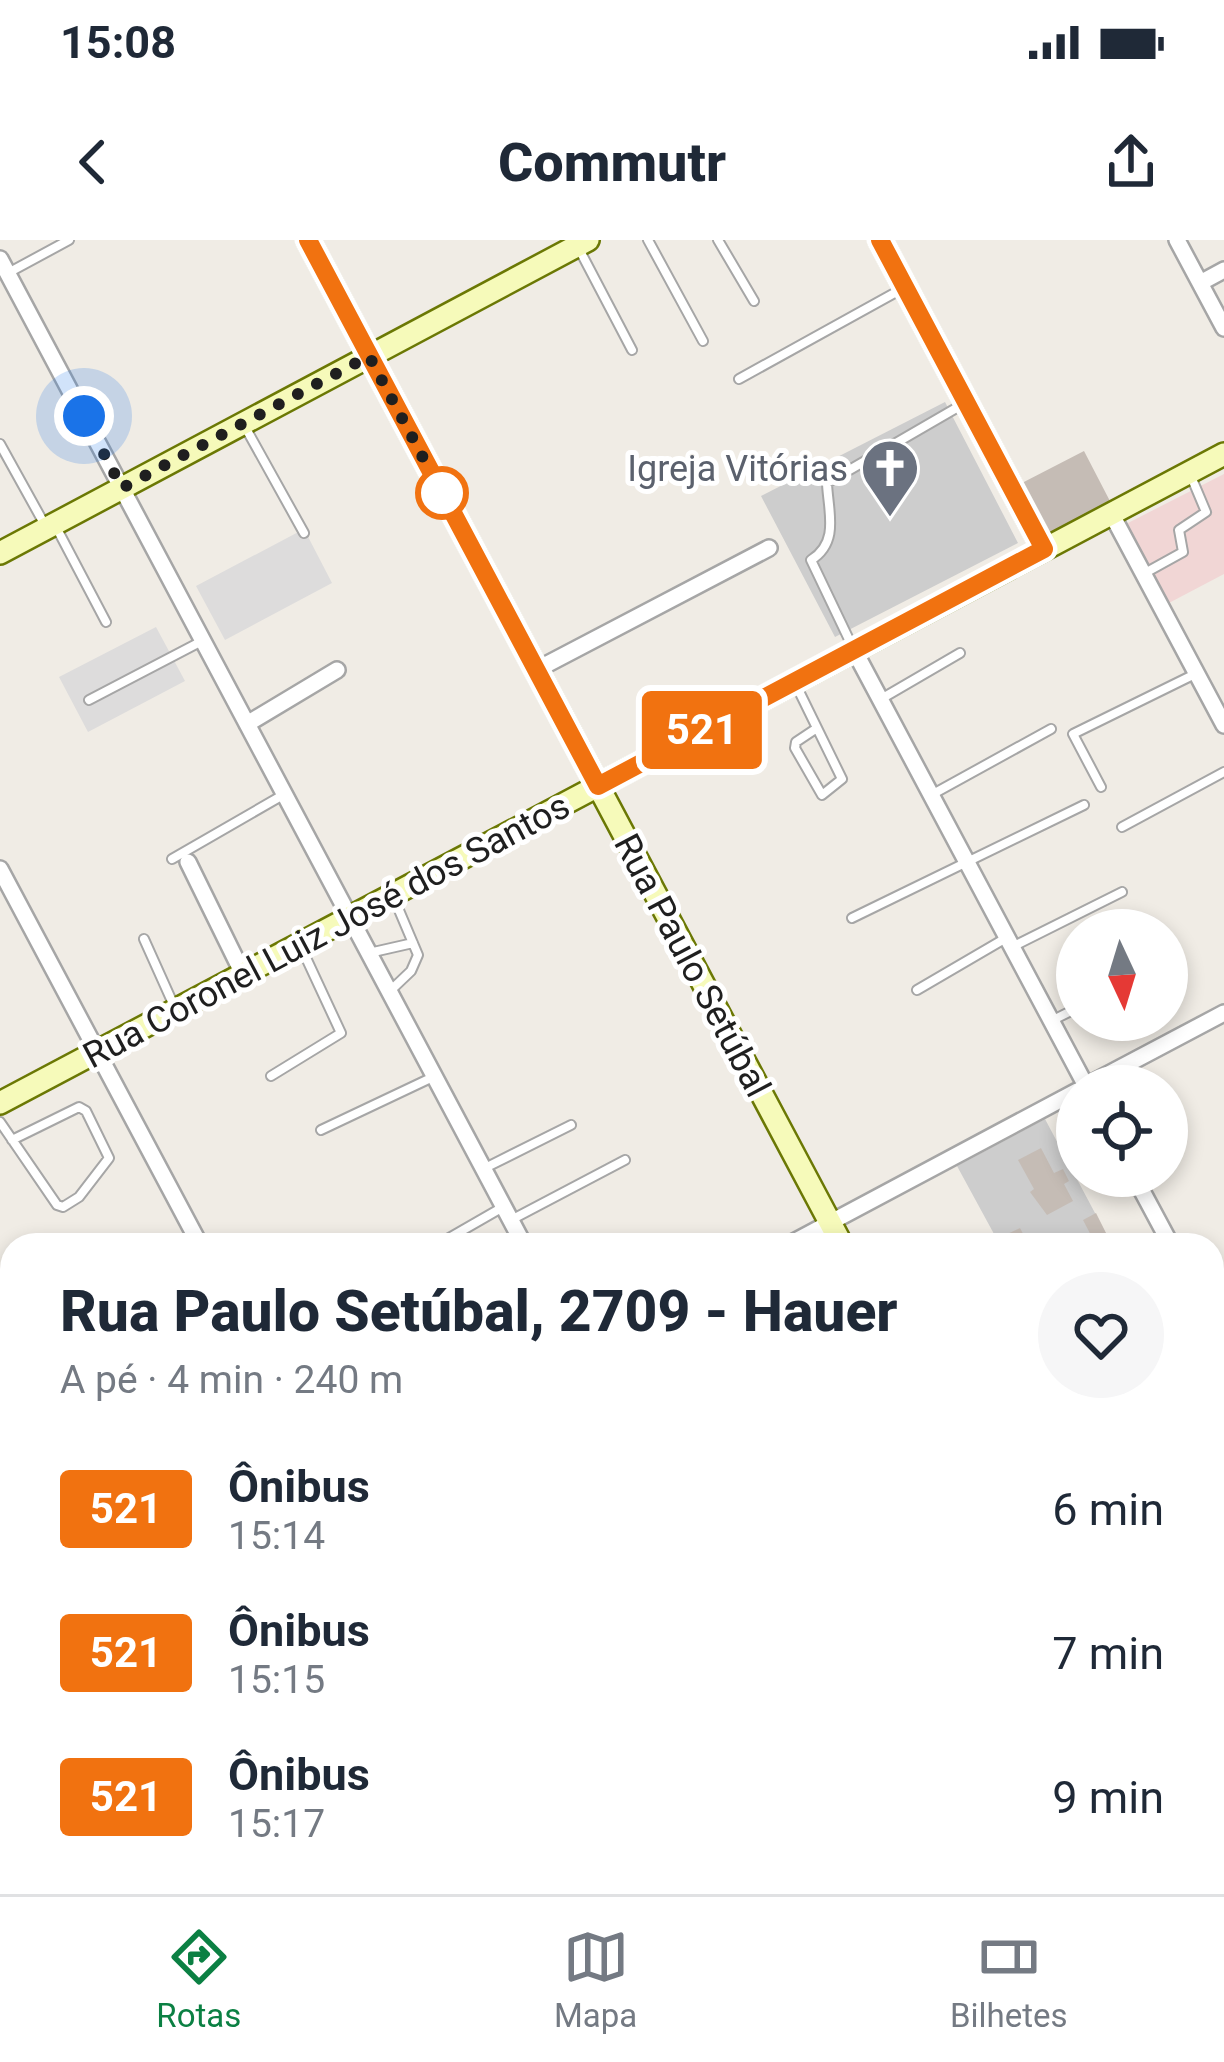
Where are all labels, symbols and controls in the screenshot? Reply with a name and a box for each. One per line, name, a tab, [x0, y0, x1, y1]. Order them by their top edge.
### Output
text: 15:08	[60, 16, 176, 69]
icon: back	[60, 129, 126, 195]
icon: share	[1098, 129, 1164, 195]
text: Commutr	[498, 131, 726, 194]
your location	[54, 386, 114, 446]
church icon: Igreja Vitórias	[859, 437, 921, 519]
place label: Igreja Vitórias	[627, 448, 848, 490]
unlabelled marker	[417, 468, 467, 518]
line badge: 521	[633, 691, 771, 769]
text: 521	[666, 705, 738, 754]
street label: Rua Coronel Luiz José dos Santos	[76, 785, 577, 1077]
street label: Rua Paulo Setúbal	[605, 827, 779, 1104]
north arrow	[1056, 909, 1188, 1041]
map controls	[1056, 909, 1188, 1197]
button: locate	[1056, 1065, 1188, 1197]
button: heart	[1038, 1272, 1164, 1398]
text: Rua Paulo Setúbal, 2709 - Hauer	[60, 1278, 898, 1345]
text: A pé · 4 min · 240 m	[60, 1357, 403, 1403]
text: Ônibus	[228, 1460, 370, 1513]
text: 6 min	[1052, 1483, 1164, 1536]
text: 521	[90, 1484, 162, 1533]
text: 15:14	[228, 1513, 325, 1559]
text: Ônibus	[228, 1604, 370, 1657]
text: 7 min	[1052, 1627, 1164, 1680]
text: 521	[90, 1628, 162, 1677]
text: 15:15	[228, 1657, 325, 1703]
text: Ônibus	[228, 1748, 370, 1801]
text: 9 min	[1052, 1771, 1164, 1824]
text: 521	[90, 1772, 162, 1821]
text: 15:17	[228, 1801, 325, 1847]
tab: Rotas	[156, 1924, 241, 2035]
tab: Mapa	[554, 1924, 637, 2035]
tab: Bilhetes	[950, 1924, 1068, 2035]

